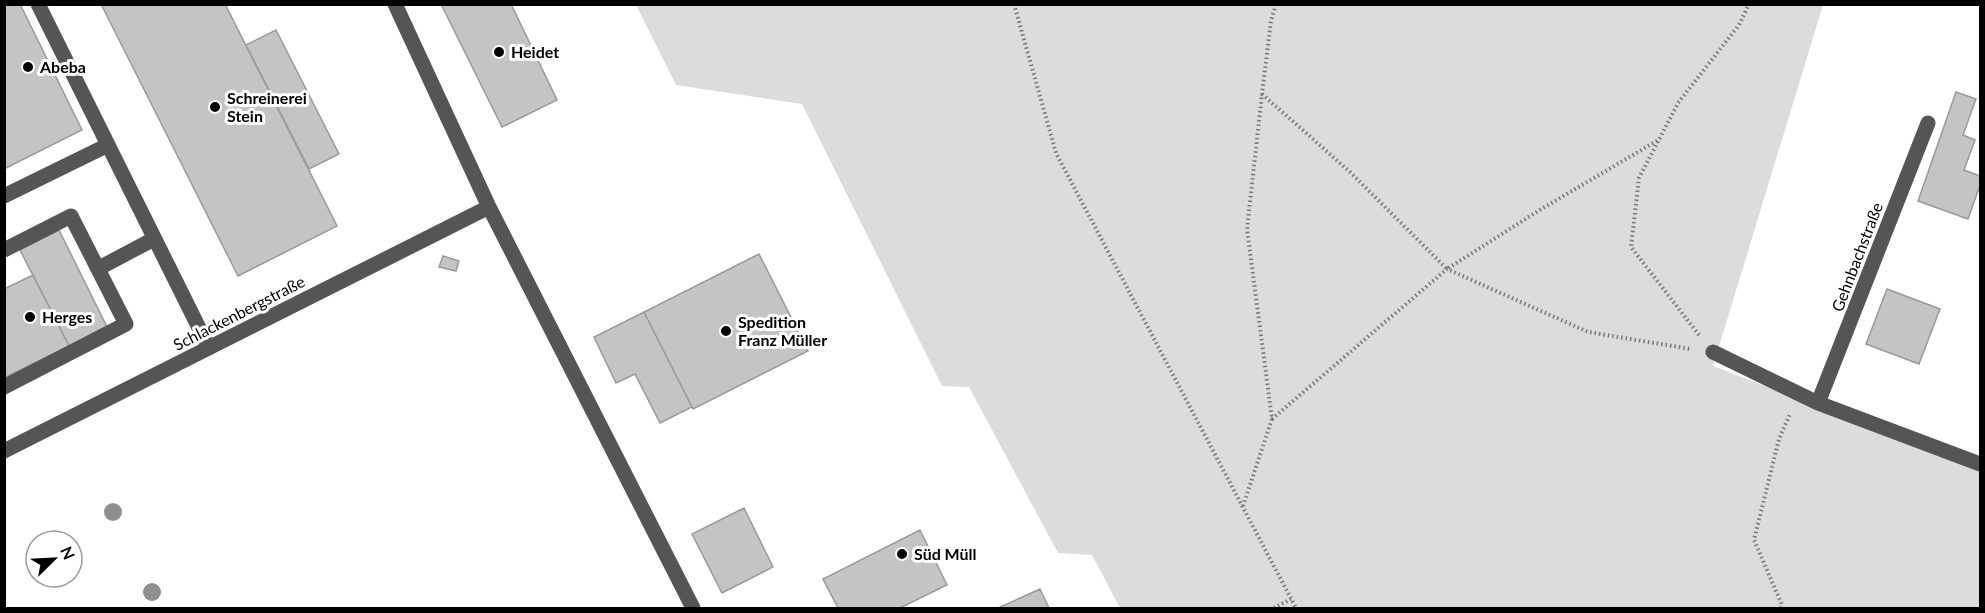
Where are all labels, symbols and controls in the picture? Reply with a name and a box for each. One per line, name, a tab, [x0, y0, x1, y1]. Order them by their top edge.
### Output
place label: Heidet	[511, 42, 559, 61]
marker: Heidet	[492, 45, 506, 59]
place label: Abeba	[39, 57, 86, 76]
marker: Abeba	[21, 60, 35, 74]
place label: Schreinerei Stein	[227, 88, 307, 125]
marker: Schreinerei Stein	[208, 100, 222, 114]
street label: Gehnbachstraße	[1827, 200, 1886, 314]
street label: Schlackenbergstraße	[170, 271, 308, 354]
place label: Herges	[42, 307, 92, 326]
marker: Herges	[23, 310, 37, 324]
place label: Spedition Franz Müller	[738, 312, 827, 349]
marker: Spedition Franz Müller	[719, 324, 733, 338]
north arrow	[24, 529, 84, 589]
text: N	[57, 543, 79, 562]
place label: Süd Müll	[914, 544, 977, 563]
marker: Süd Müll	[895, 547, 909, 561]

